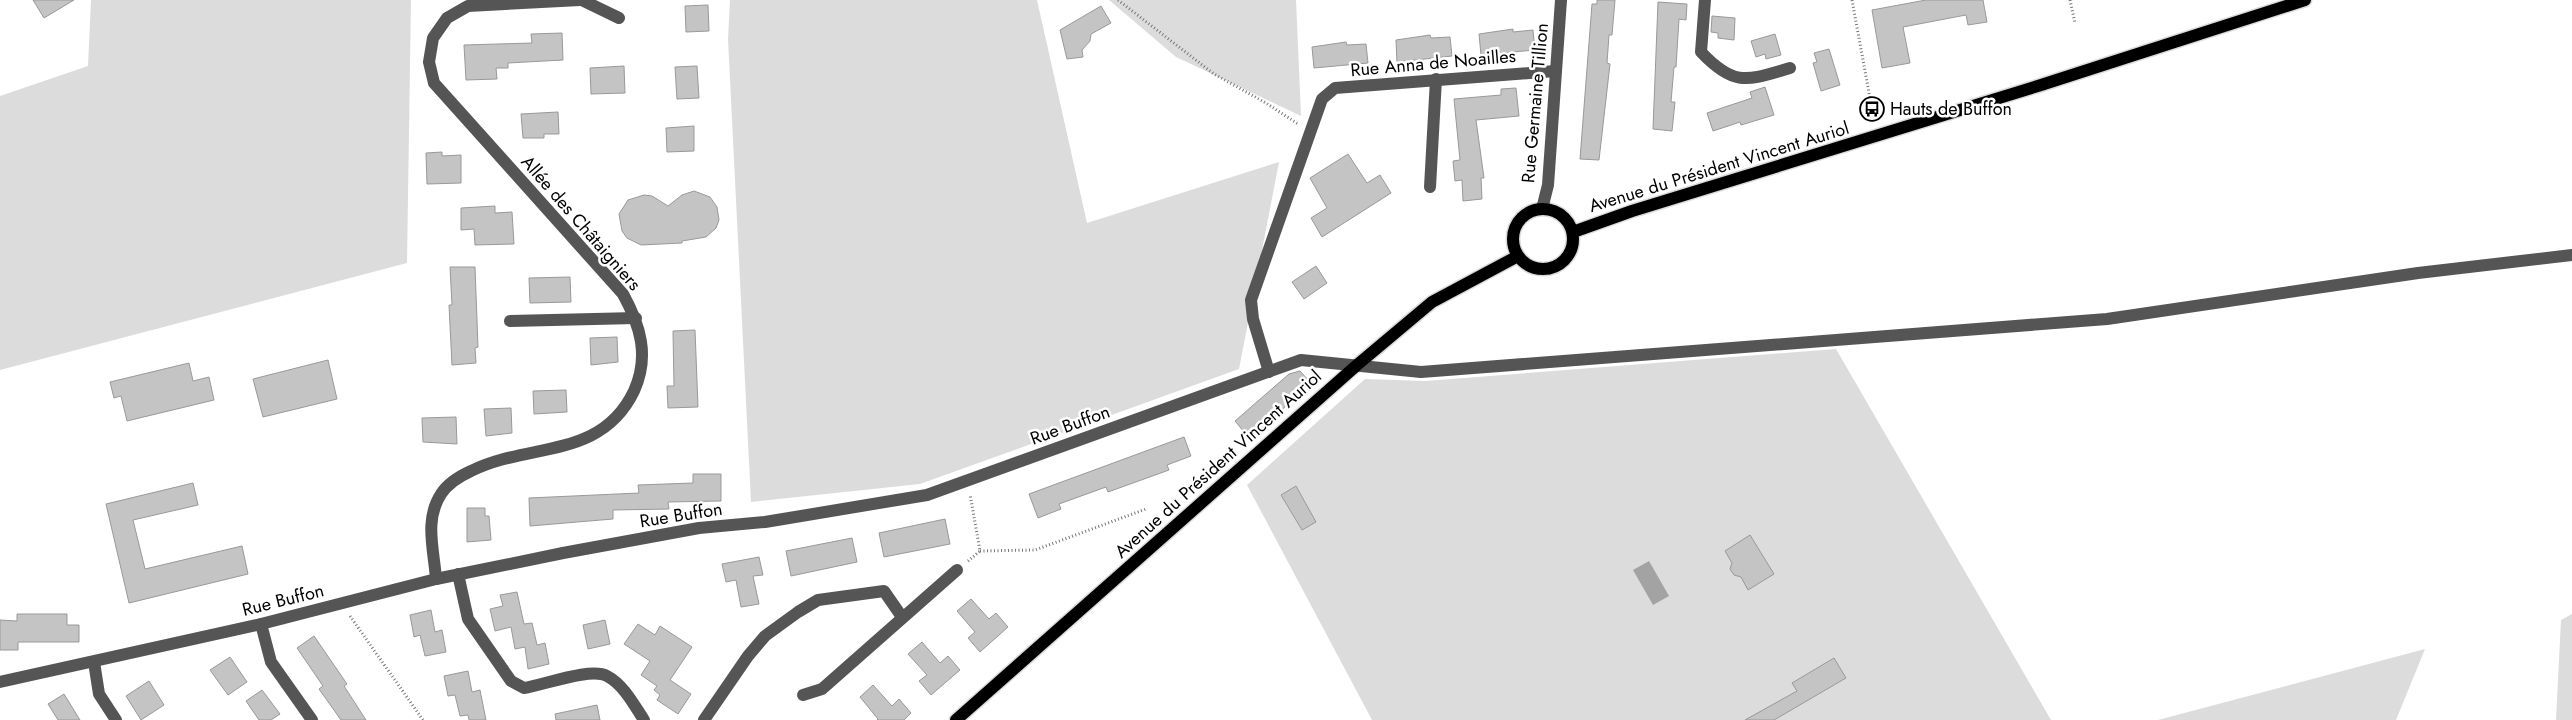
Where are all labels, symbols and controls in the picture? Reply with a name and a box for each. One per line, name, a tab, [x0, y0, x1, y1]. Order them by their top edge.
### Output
street label: Rue Germaine Tillion	[1515, 22, 1555, 184]
street label: Rue Anna de Noailles	[1349, 43, 1517, 83]
bus stop icon: Hauts de Buffon	[1859, 96, 1885, 122]
place label: Hauts de Buffon	[1890, 96, 2012, 122]
street label: Avenue du Président Vincent Auriol	[1586, 115, 1852, 219]
street label: Allée des Châtaigniers	[515, 150, 647, 296]
street label: Avenue du Président Vincent Auriol	[1109, 364, 1327, 564]
street label: Rue Buffon	[1026, 399, 1114, 451]
street label: Rue Buffon	[638, 496, 724, 534]
street label: Rue Buffon	[239, 577, 327, 623]

